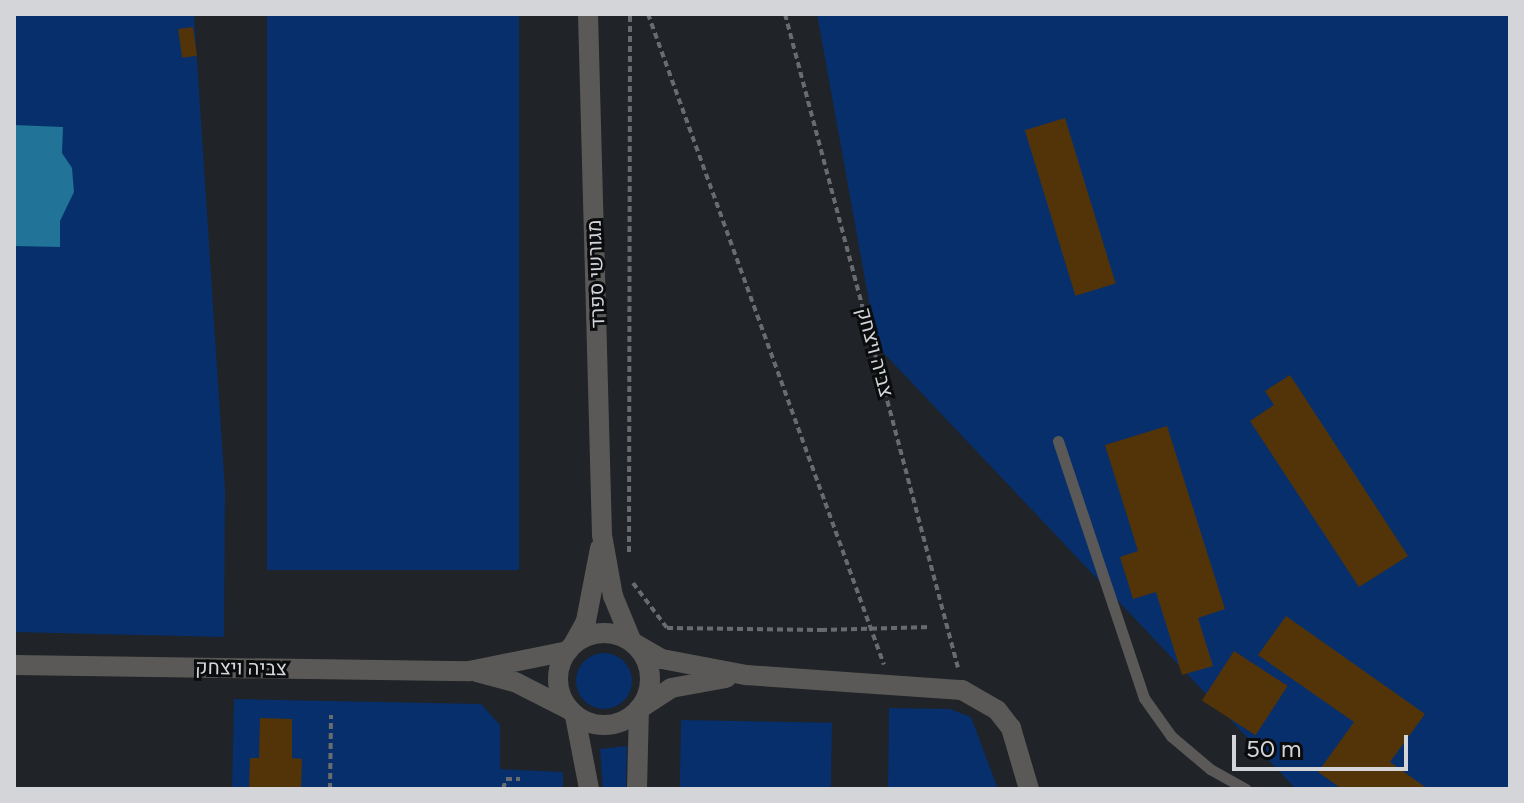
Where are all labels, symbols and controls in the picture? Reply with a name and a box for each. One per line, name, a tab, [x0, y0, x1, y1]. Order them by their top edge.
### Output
street label: מגורשי ספרד	[582, 219, 610, 329]
street label: צביה ויצחק	[852, 305, 898, 399]
street label: צביה ויצחק	[195, 655, 287, 681]
scale bar	[1236, 719, 1412, 769]
text: 50 m	[1246, 734, 1302, 763]

